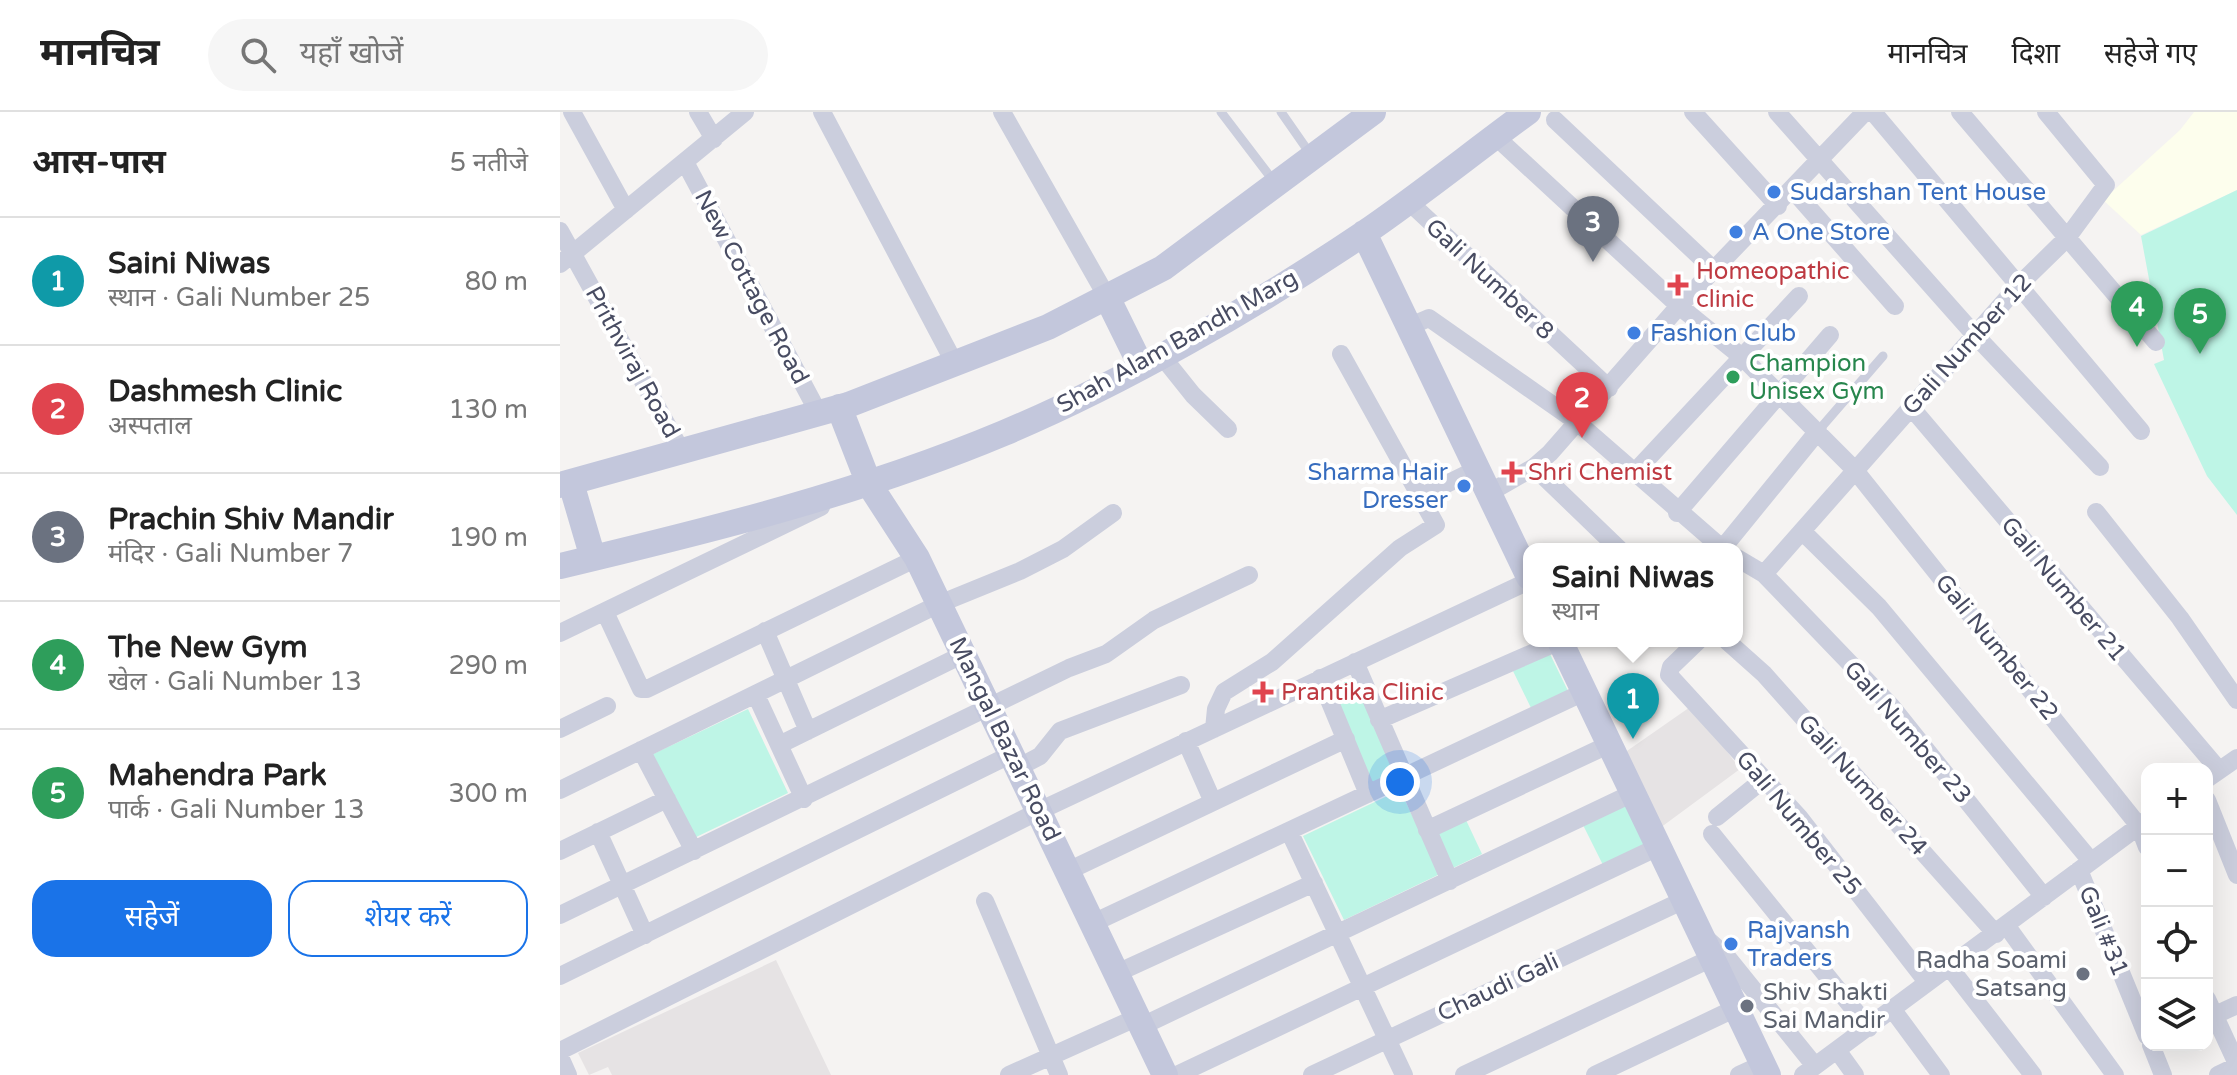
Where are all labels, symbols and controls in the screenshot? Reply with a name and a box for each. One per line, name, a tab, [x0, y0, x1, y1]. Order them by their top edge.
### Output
search box	[208, 19, 768, 91]
text: मानचित्र	[40, 30, 160, 76]
icon: search	[236, 33, 280, 77]
text: यहाँ खोजें	[300, 35, 403, 72]
text: मानचित्र	[1887, 37, 1967, 71]
text: दिशा	[2011, 37, 2060, 71]
text: सहेजे गए	[2104, 37, 2197, 71]
text: आस-पास	[32, 142, 166, 183]
text: 5 नतीजे	[450, 147, 528, 178]
place label: Sudarshan Tent House	[1790, 178, 2046, 207]
marker: Sudarshan Tent House	[1765, 183, 1783, 201]
street label: New Cottage Road	[688, 185, 815, 389]
pin: 3	[1567, 196, 1619, 262]
street label: Gali Number 8	[1420, 213, 1560, 346]
place label: A One Store	[1752, 218, 1890, 247]
marker: A One Store	[1727, 223, 1745, 241]
text: Saini Niwas	[108, 245, 270, 282]
place label: Homeopathic clinic	[1696, 257, 1849, 314]
street label: Shah Alam Bandh Marg	[1052, 263, 1303, 420]
text: 1	[50, 266, 66, 297]
text: 80 m	[465, 266, 528, 297]
street label: Gali Number 12	[1896, 268, 2038, 421]
marker: Homeopathic clinic	[1667, 274, 1689, 296]
street label: Prithviraj Road	[579, 281, 686, 443]
pin: 4	[2111, 281, 2163, 347]
text: स्थान · Gali Number 25	[108, 282, 370, 313]
pin: 5	[2174, 288, 2226, 354]
place label: Fashion Club	[1650, 319, 1796, 348]
marker: Fashion Club	[1625, 324, 1643, 342]
place label: Champion Unisex Gym	[1749, 349, 1885, 406]
marker: Champion Unisex Gym	[1724, 368, 1742, 386]
pin: 2	[1556, 372, 1608, 438]
text: Dashmesh Clinic	[108, 373, 342, 410]
text: 2	[50, 394, 66, 425]
text: 130 m	[448, 394, 528, 425]
text: अस्पताल	[108, 410, 192, 441]
place label: Sharma Hair Dresser	[1308, 458, 1449, 515]
place label: Shri Chemist	[1528, 458, 1672, 487]
marker: Shri Chemist	[1503, 463, 1521, 481]
marker: Sharma Hair Dresser	[1455, 477, 1473, 495]
text: Prachin Shiv Mandir	[108, 501, 394, 538]
street label: Gali Number 21	[1995, 511, 2133, 667]
text: 3	[50, 522, 66, 553]
text: 190 m	[448, 522, 528, 553]
text: मंदिर · Gali Number 7	[108, 538, 353, 569]
popup	[1523, 543, 1743, 647]
text: Saini Niwas	[1552, 559, 1714, 596]
street label: Gali Number 22	[1929, 568, 2064, 726]
text: स्थान	[1552, 596, 1599, 627]
text: The New Gym	[108, 629, 308, 666]
street label: Mangal Bazar Road	[943, 632, 1067, 846]
text: 4	[50, 650, 66, 681]
text: 290 m	[448, 650, 528, 681]
street label: Gali Number 23	[1838, 655, 1978, 810]
text: खेल · Gali Number 13	[108, 666, 362, 697]
pin: 1	[1607, 673, 1659, 739]
place label: Prantika Clinic	[1281, 678, 1444, 707]
marker: Prantika Clinic	[1252, 681, 1274, 703]
street label: Gali Number 24	[1792, 709, 1934, 862]
street label: Gali Number 25	[1730, 745, 1868, 901]
text: Mahendra Park	[108, 757, 327, 794]
your location	[1380, 762, 1420, 802]
map controls	[2141, 763, 2213, 1051]
button: +	[2141, 763, 2213, 835]
text: 5	[50, 778, 66, 809]
text: 300 m	[448, 778, 528, 809]
text: पार्क · Gali Number 13	[108, 794, 365, 825]
button: −	[2141, 835, 2213, 907]
button: सहेजें	[32, 880, 272, 957]
button: शेयर करें	[288, 880, 528, 957]
street label: Gali #31	[2072, 882, 2135, 981]
button: locate	[2141, 907, 2213, 979]
place label: Rajvansh Traders	[1747, 916, 1851, 973]
marker: Rajvansh Traders	[1722, 935, 1740, 953]
place label: Radha Soami Satsang	[1916, 946, 2067, 1003]
street label: Chaudi Gali	[1433, 947, 1563, 1028]
marker: Radha Soami Satsang	[2074, 965, 2092, 983]
place label: Shiv Shakti Sai Mandir	[1763, 978, 1888, 1035]
button: layers	[2141, 979, 2213, 1051]
marker: Shiv Shakti Sai Mandir	[1738, 997, 1756, 1015]

